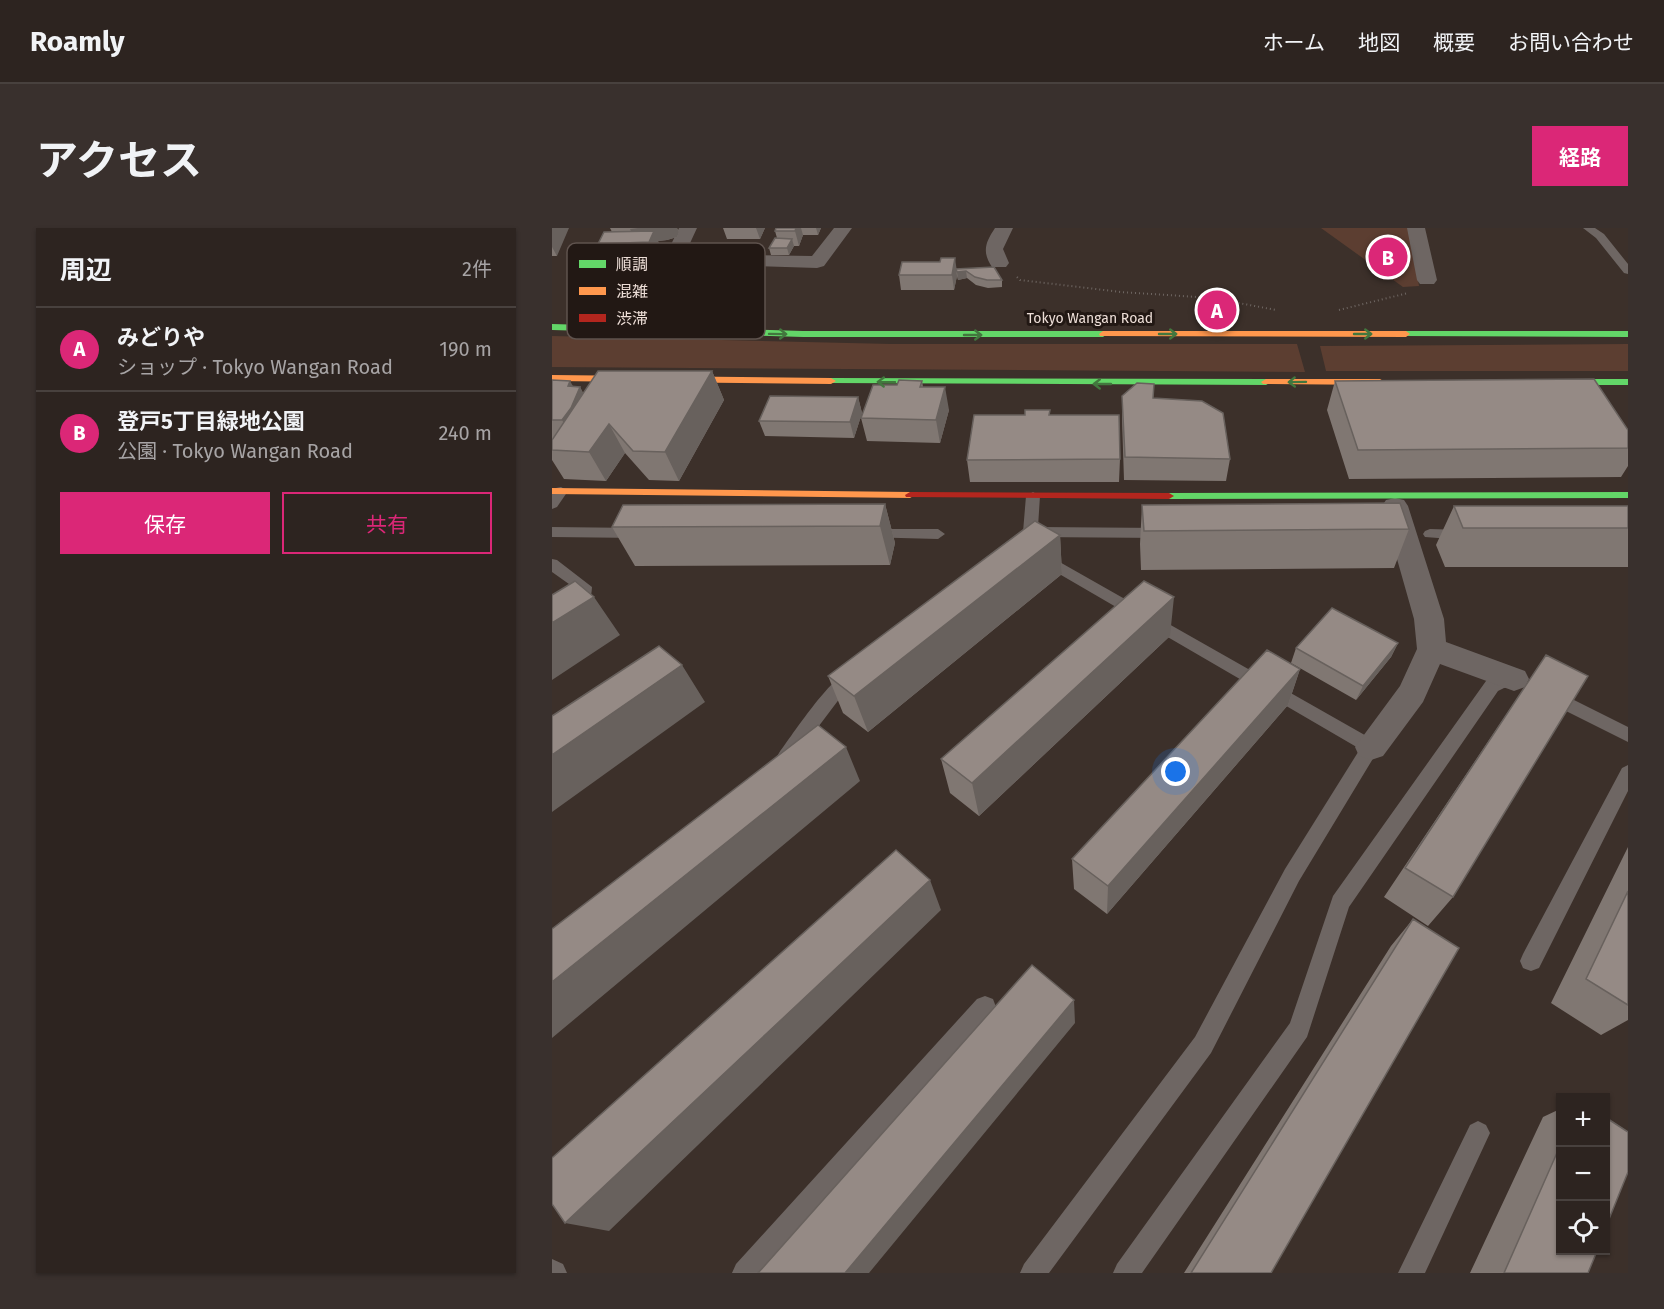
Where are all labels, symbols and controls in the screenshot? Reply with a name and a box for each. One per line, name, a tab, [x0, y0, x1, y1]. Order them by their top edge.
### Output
text: Roamly	[30, 25, 124, 58]
text: ホーム	[1263, 30, 1325, 56]
text: 地図	[1358, 30, 1400, 56]
text: 概要	[1433, 30, 1475, 56]
text: お問い合わせ	[1508, 30, 1634, 56]
button: 経路	[1532, 126, 1628, 186]
text: アクセス	[36, 136, 202, 186]
pin: B	[1368, 234, 1408, 279]
legend	[567, 243, 765, 339]
text: 周辺	[60, 255, 112, 286]
text: 順調	[616, 255, 648, 274]
text: 2件	[462, 257, 492, 281]
text: 混雑	[616, 282, 648, 301]
pin: A	[1198, 288, 1236, 332]
text: 渋滞	[616, 309, 648, 328]
street label: Tokyo Wangan Road	[1027, 310, 1153, 327]
text: みどりや	[117, 324, 205, 351]
one-way arrow	[768, 328, 788, 339]
one-way arrow	[1158, 328, 1178, 340]
one-way arrow	[1353, 328, 1373, 340]
one-way arrow	[963, 329, 983, 341]
text: A	[74, 337, 85, 361]
text: 190 m	[439, 337, 492, 361]
text: ショップ · Tokyo Wangan Road	[117, 355, 393, 379]
one-way arrow	[876, 376, 896, 388]
one-way arrow	[1287, 377, 1307, 388]
one-way arrow	[1092, 378, 1112, 390]
text: 登戸5丁目緑地公園	[117, 408, 305, 435]
text: B	[73, 421, 86, 445]
text: 240 m	[438, 421, 492, 445]
text: 公園 · Tokyo Wangan Road	[117, 439, 353, 463]
button: 保存	[60, 492, 270, 554]
button: 共有	[282, 492, 492, 554]
your location	[1161, 757, 1190, 786]
map controls	[1556, 1093, 1610, 1255]
button: +	[1556, 1093, 1610, 1147]
button: −	[1556, 1147, 1610, 1201]
button: locate	[1556, 1201, 1610, 1255]

